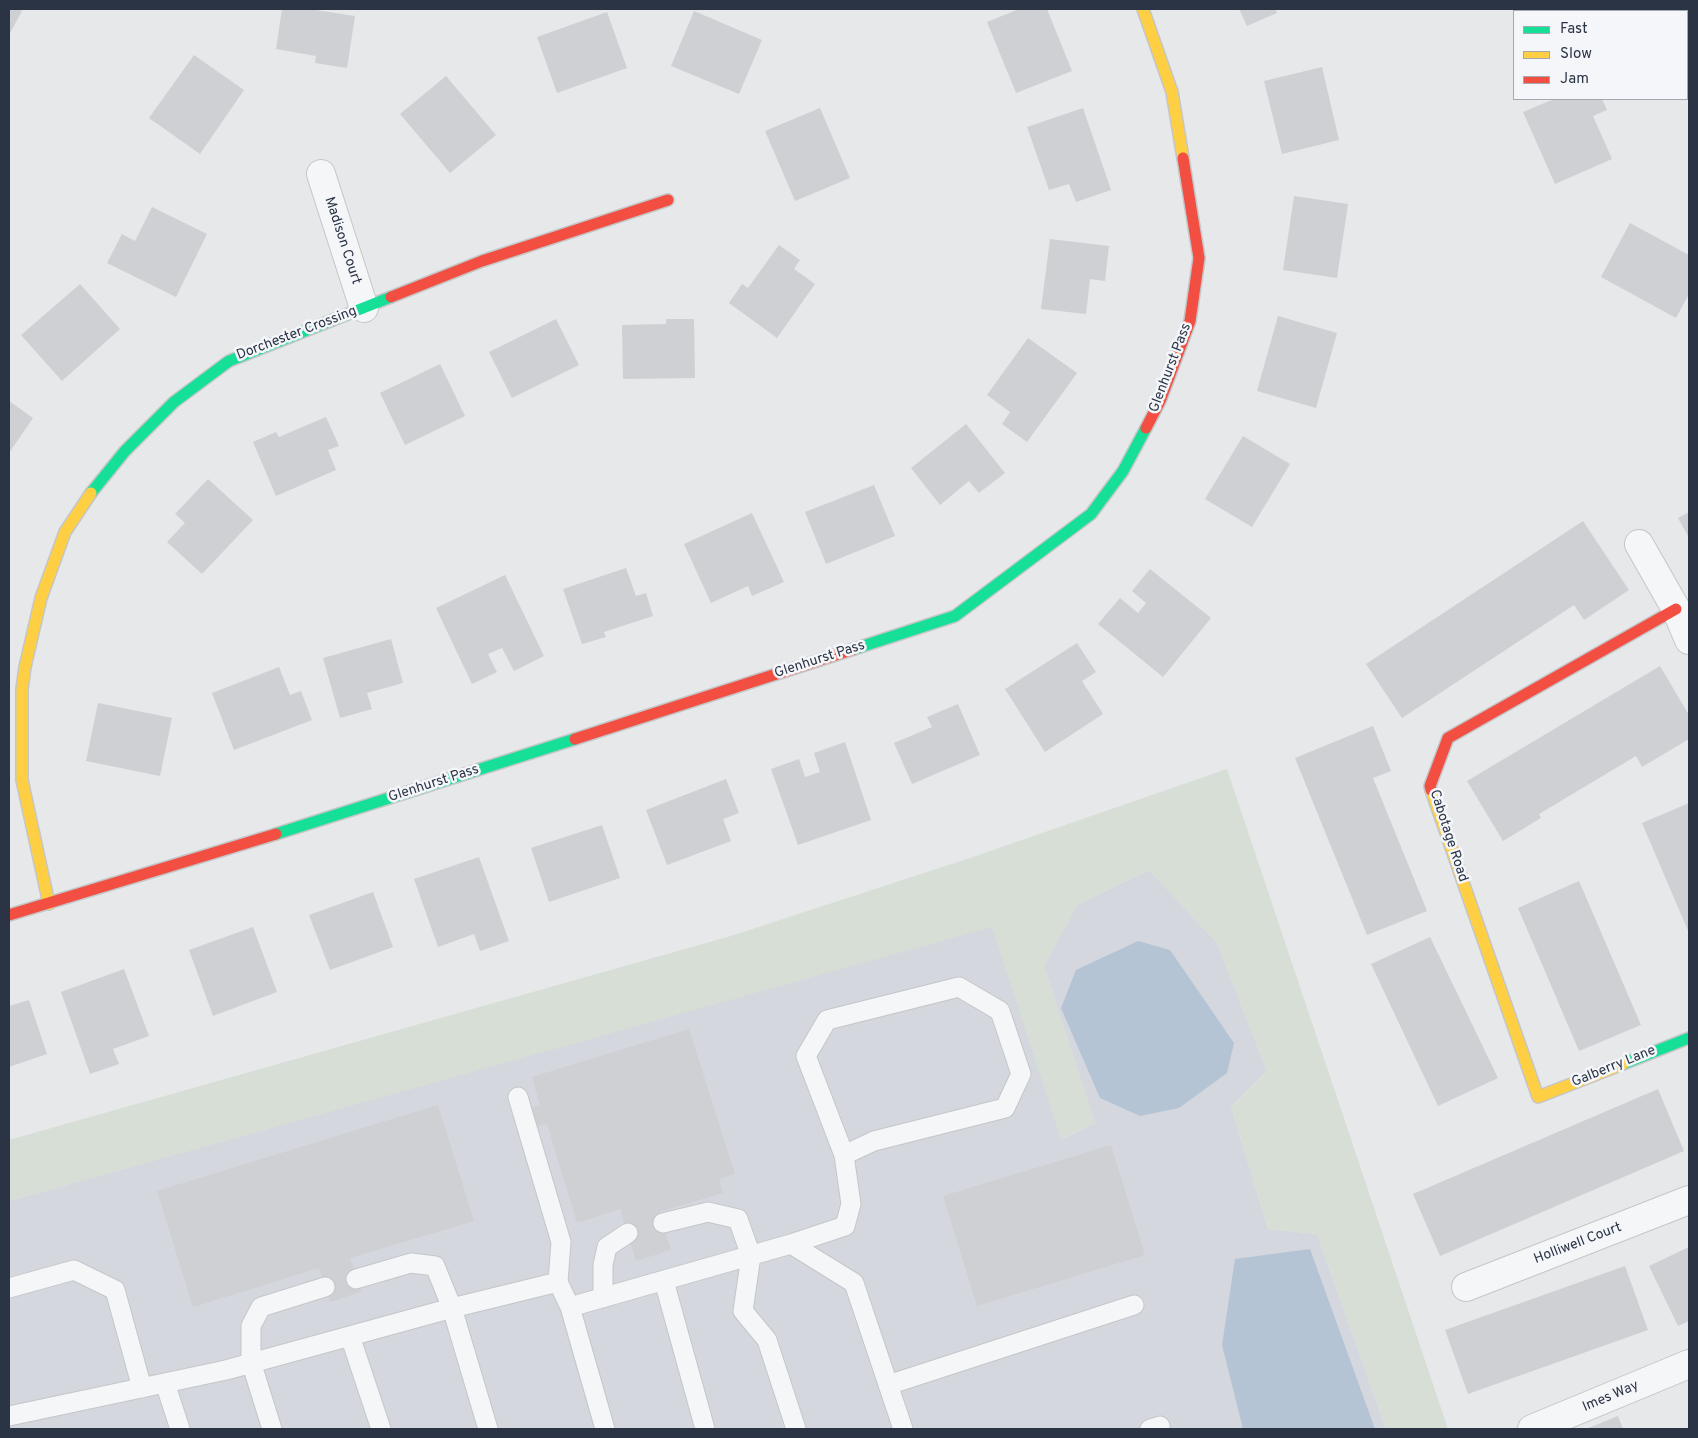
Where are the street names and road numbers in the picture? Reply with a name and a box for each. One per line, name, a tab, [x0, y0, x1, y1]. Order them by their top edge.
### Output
street label: Madison Court	[320, 195, 364, 287]
street label: Dorchester Crossing	[235, 303, 359, 365]
street label: Glenhurst Pass	[1146, 321, 1196, 415]
street label: Glenhurst Pass	[773, 637, 867, 683]
street label: Glenhurst Pass	[387, 761, 481, 807]
street label: Cabotage Road	[1425, 788, 1471, 884]
street label: Galberry Lane	[1570, 1043, 1658, 1091]
street label: Holliwell Court	[1532, 1220, 1624, 1268]
street label: Imes Way	[1580, 1378, 1642, 1416]

